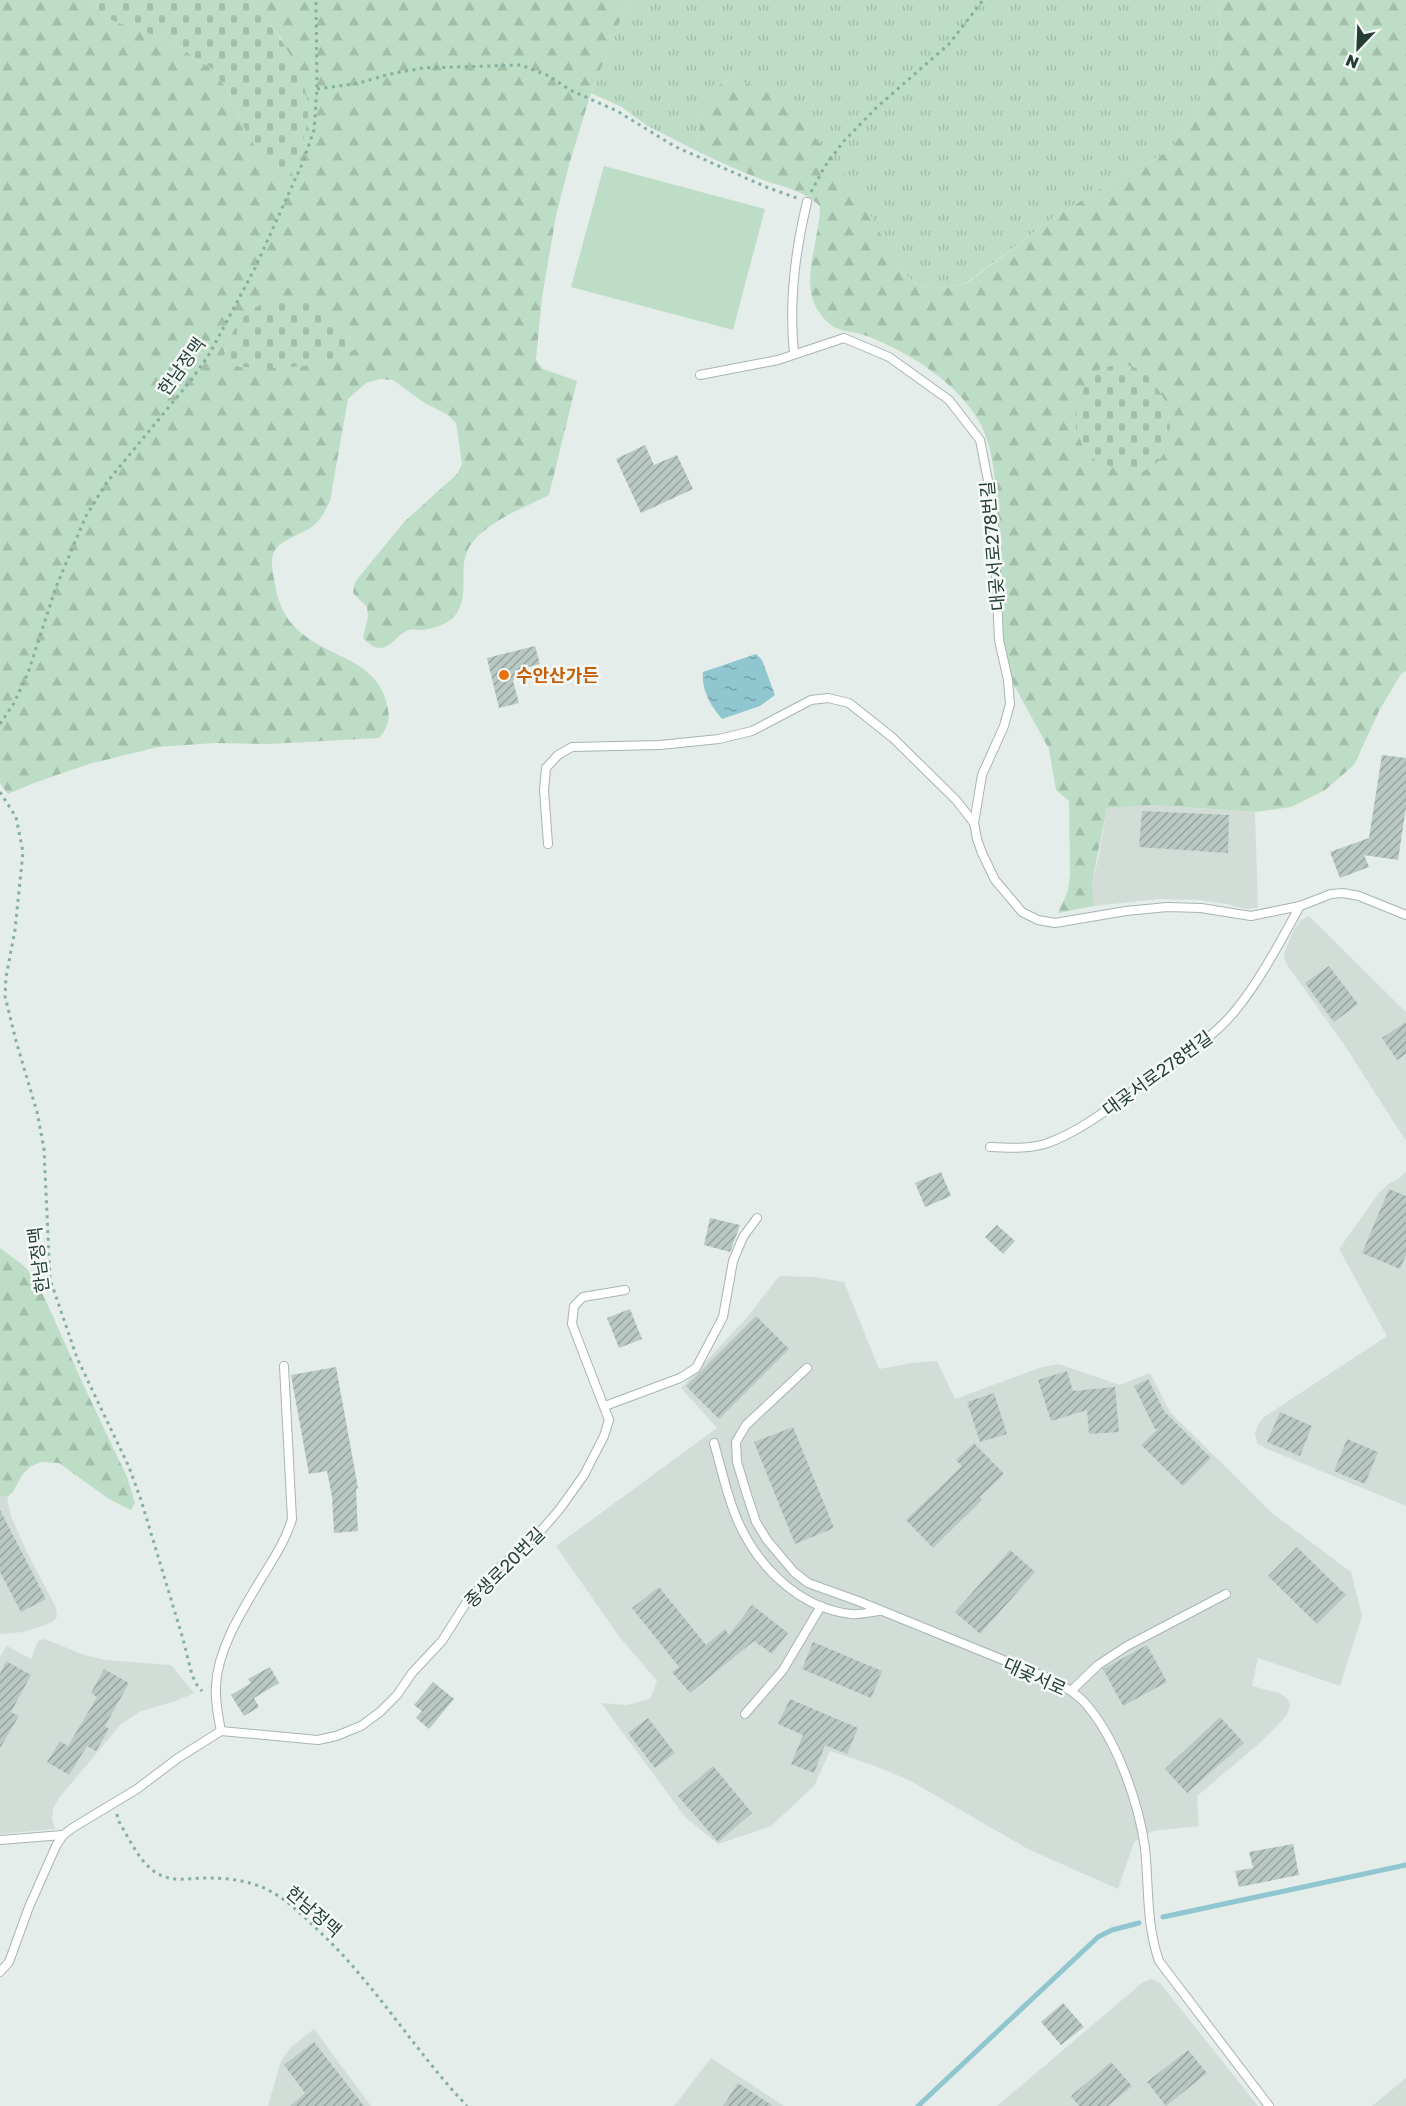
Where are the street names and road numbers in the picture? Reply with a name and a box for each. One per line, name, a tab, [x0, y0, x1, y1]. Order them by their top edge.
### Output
street label: 한남정맥	[153, 333, 209, 399]
street label: 대곶서로278번길	[975, 480, 1009, 612]
street label: 대곶서로278번길	[1098, 1026, 1216, 1120]
street label: 한남정맥	[23, 1226, 53, 1294]
street label: 종생로20번길	[459, 1522, 549, 1612]
street label: 대곶서로	[1000, 1652, 1070, 1700]
street label: 한남정맥	[282, 1881, 346, 1941]

